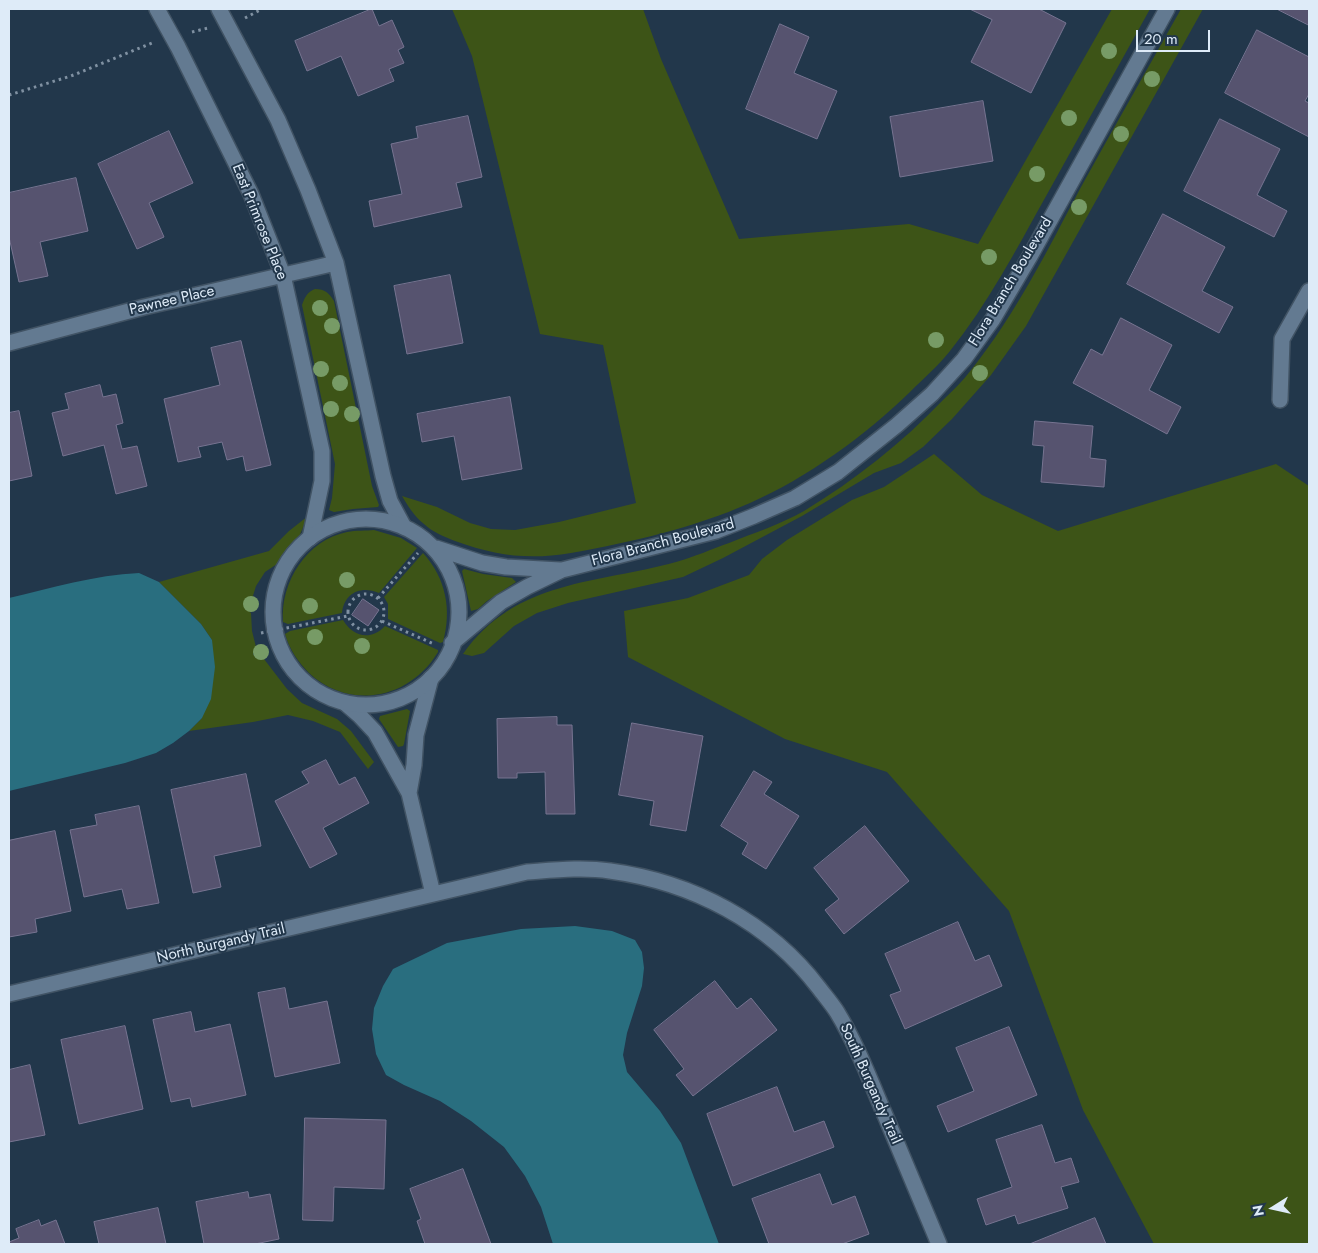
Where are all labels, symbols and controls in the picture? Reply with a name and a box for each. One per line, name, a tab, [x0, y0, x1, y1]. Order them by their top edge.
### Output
scale bar	[1138, 20, 1212, 52]
text: 20 m	[1144, 28, 1178, 50]
street label: East Primrose Place	[228, 161, 290, 283]
street label: Flora Branch Boulevard	[965, 214, 1057, 350]
street label: Pawnee Place	[128, 282, 216, 320]
street label: Flora Branch Boulevard	[590, 515, 736, 571]
street label: North Burgandy Trail	[155, 921, 287, 967]
street label: South Burgandy Trail	[835, 1021, 905, 1147]
north arrow	[1248, 1183, 1298, 1233]
text: N	[1247, 1203, 1269, 1218]

